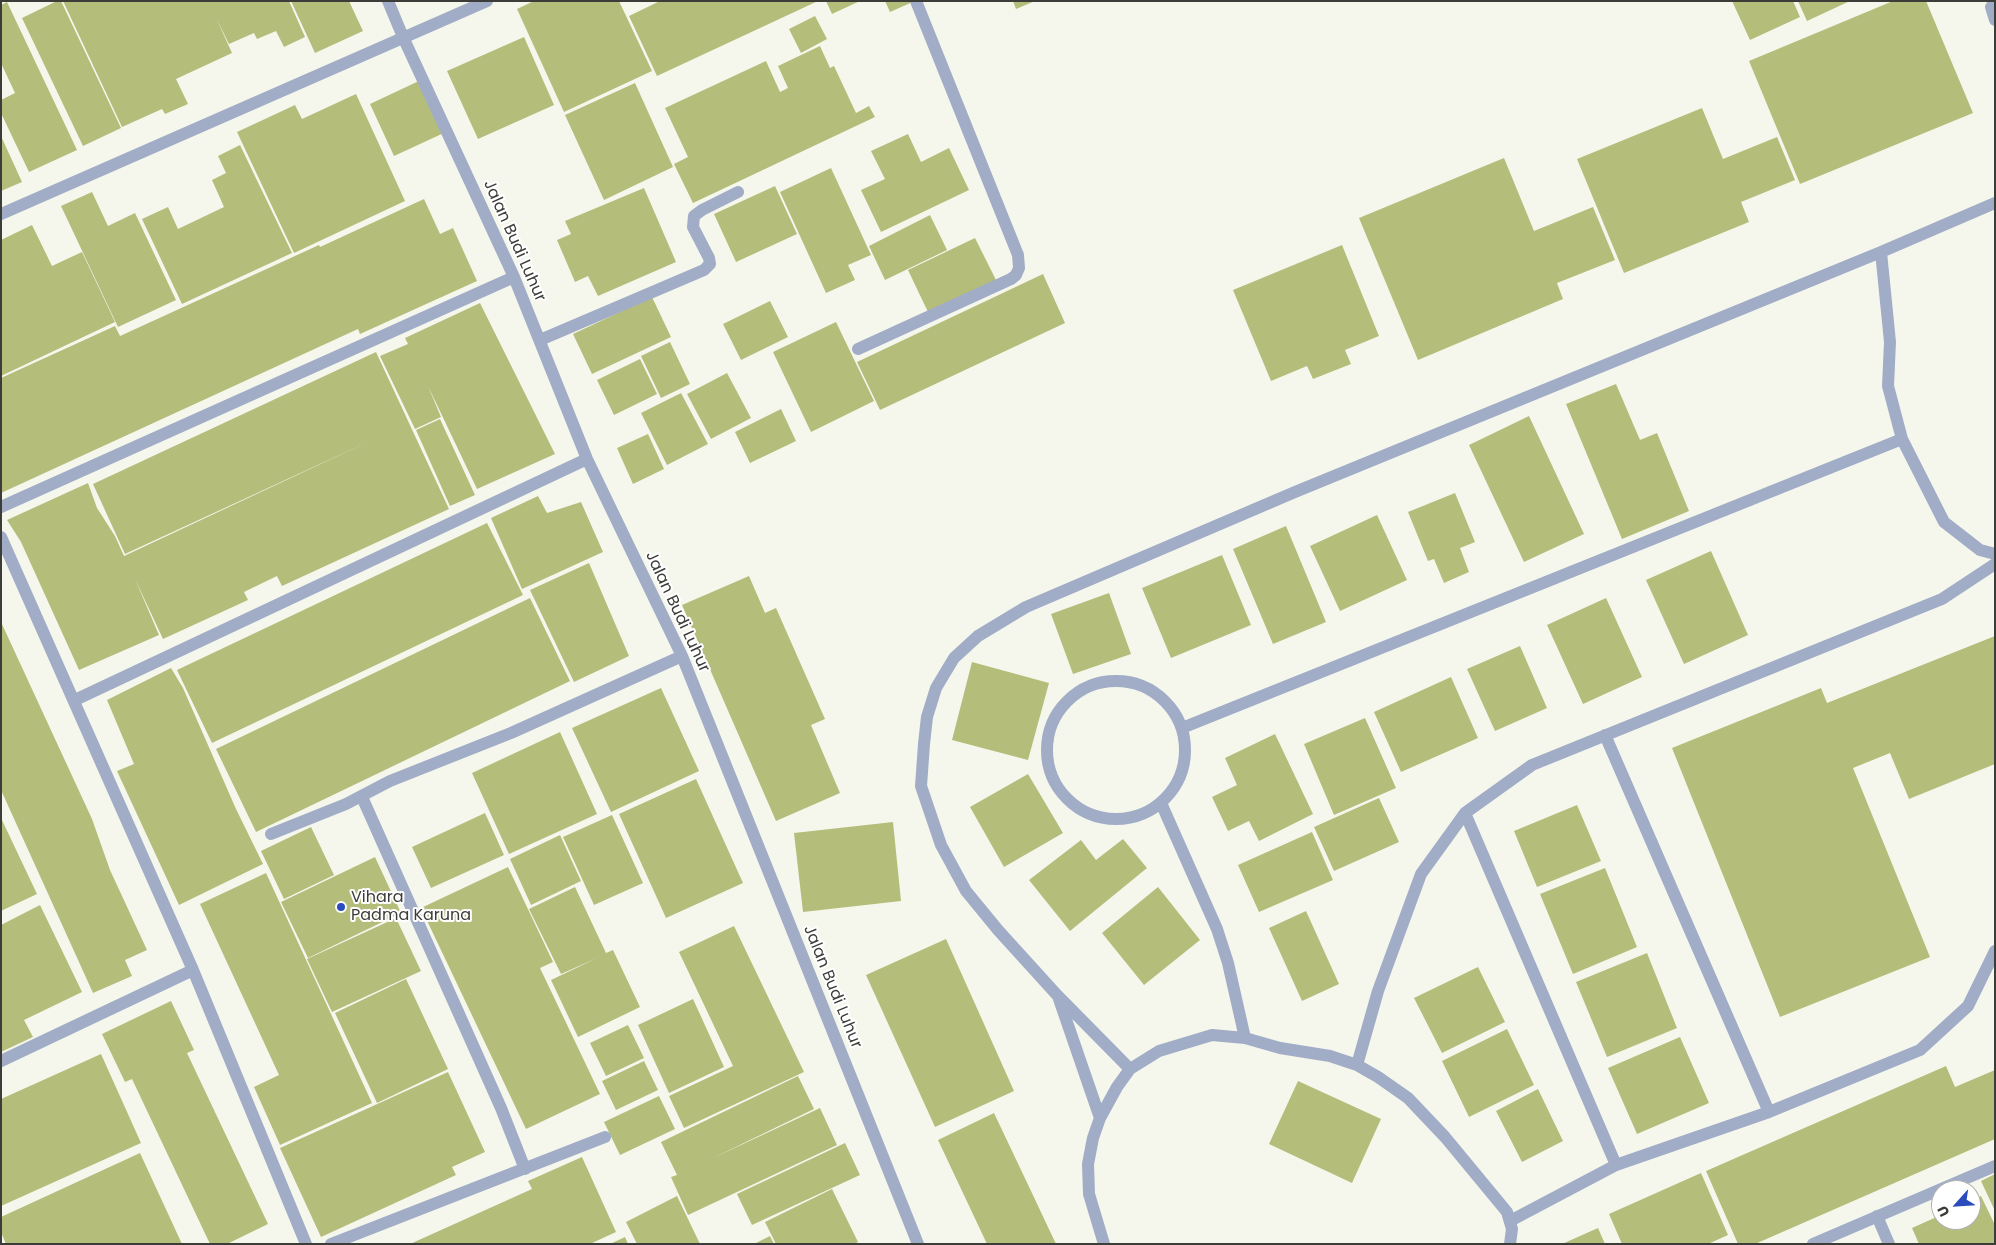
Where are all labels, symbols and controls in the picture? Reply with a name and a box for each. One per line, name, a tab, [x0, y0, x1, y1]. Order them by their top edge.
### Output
street label: Jalan Budi Luhur	[479, 177, 549, 305]
street label: Jalan Budi Luhur	[641, 548, 713, 676]
place label: Vihara Padma Karuna	[351, 888, 471, 926]
marker: Vihara Padma Karuna	[335, 901, 347, 913]
street label: Jalan Budi Luhur	[799, 923, 865, 1051]
north arrow	[1931, 1180, 1981, 1230]
text: U	[1932, 1202, 1955, 1220]

